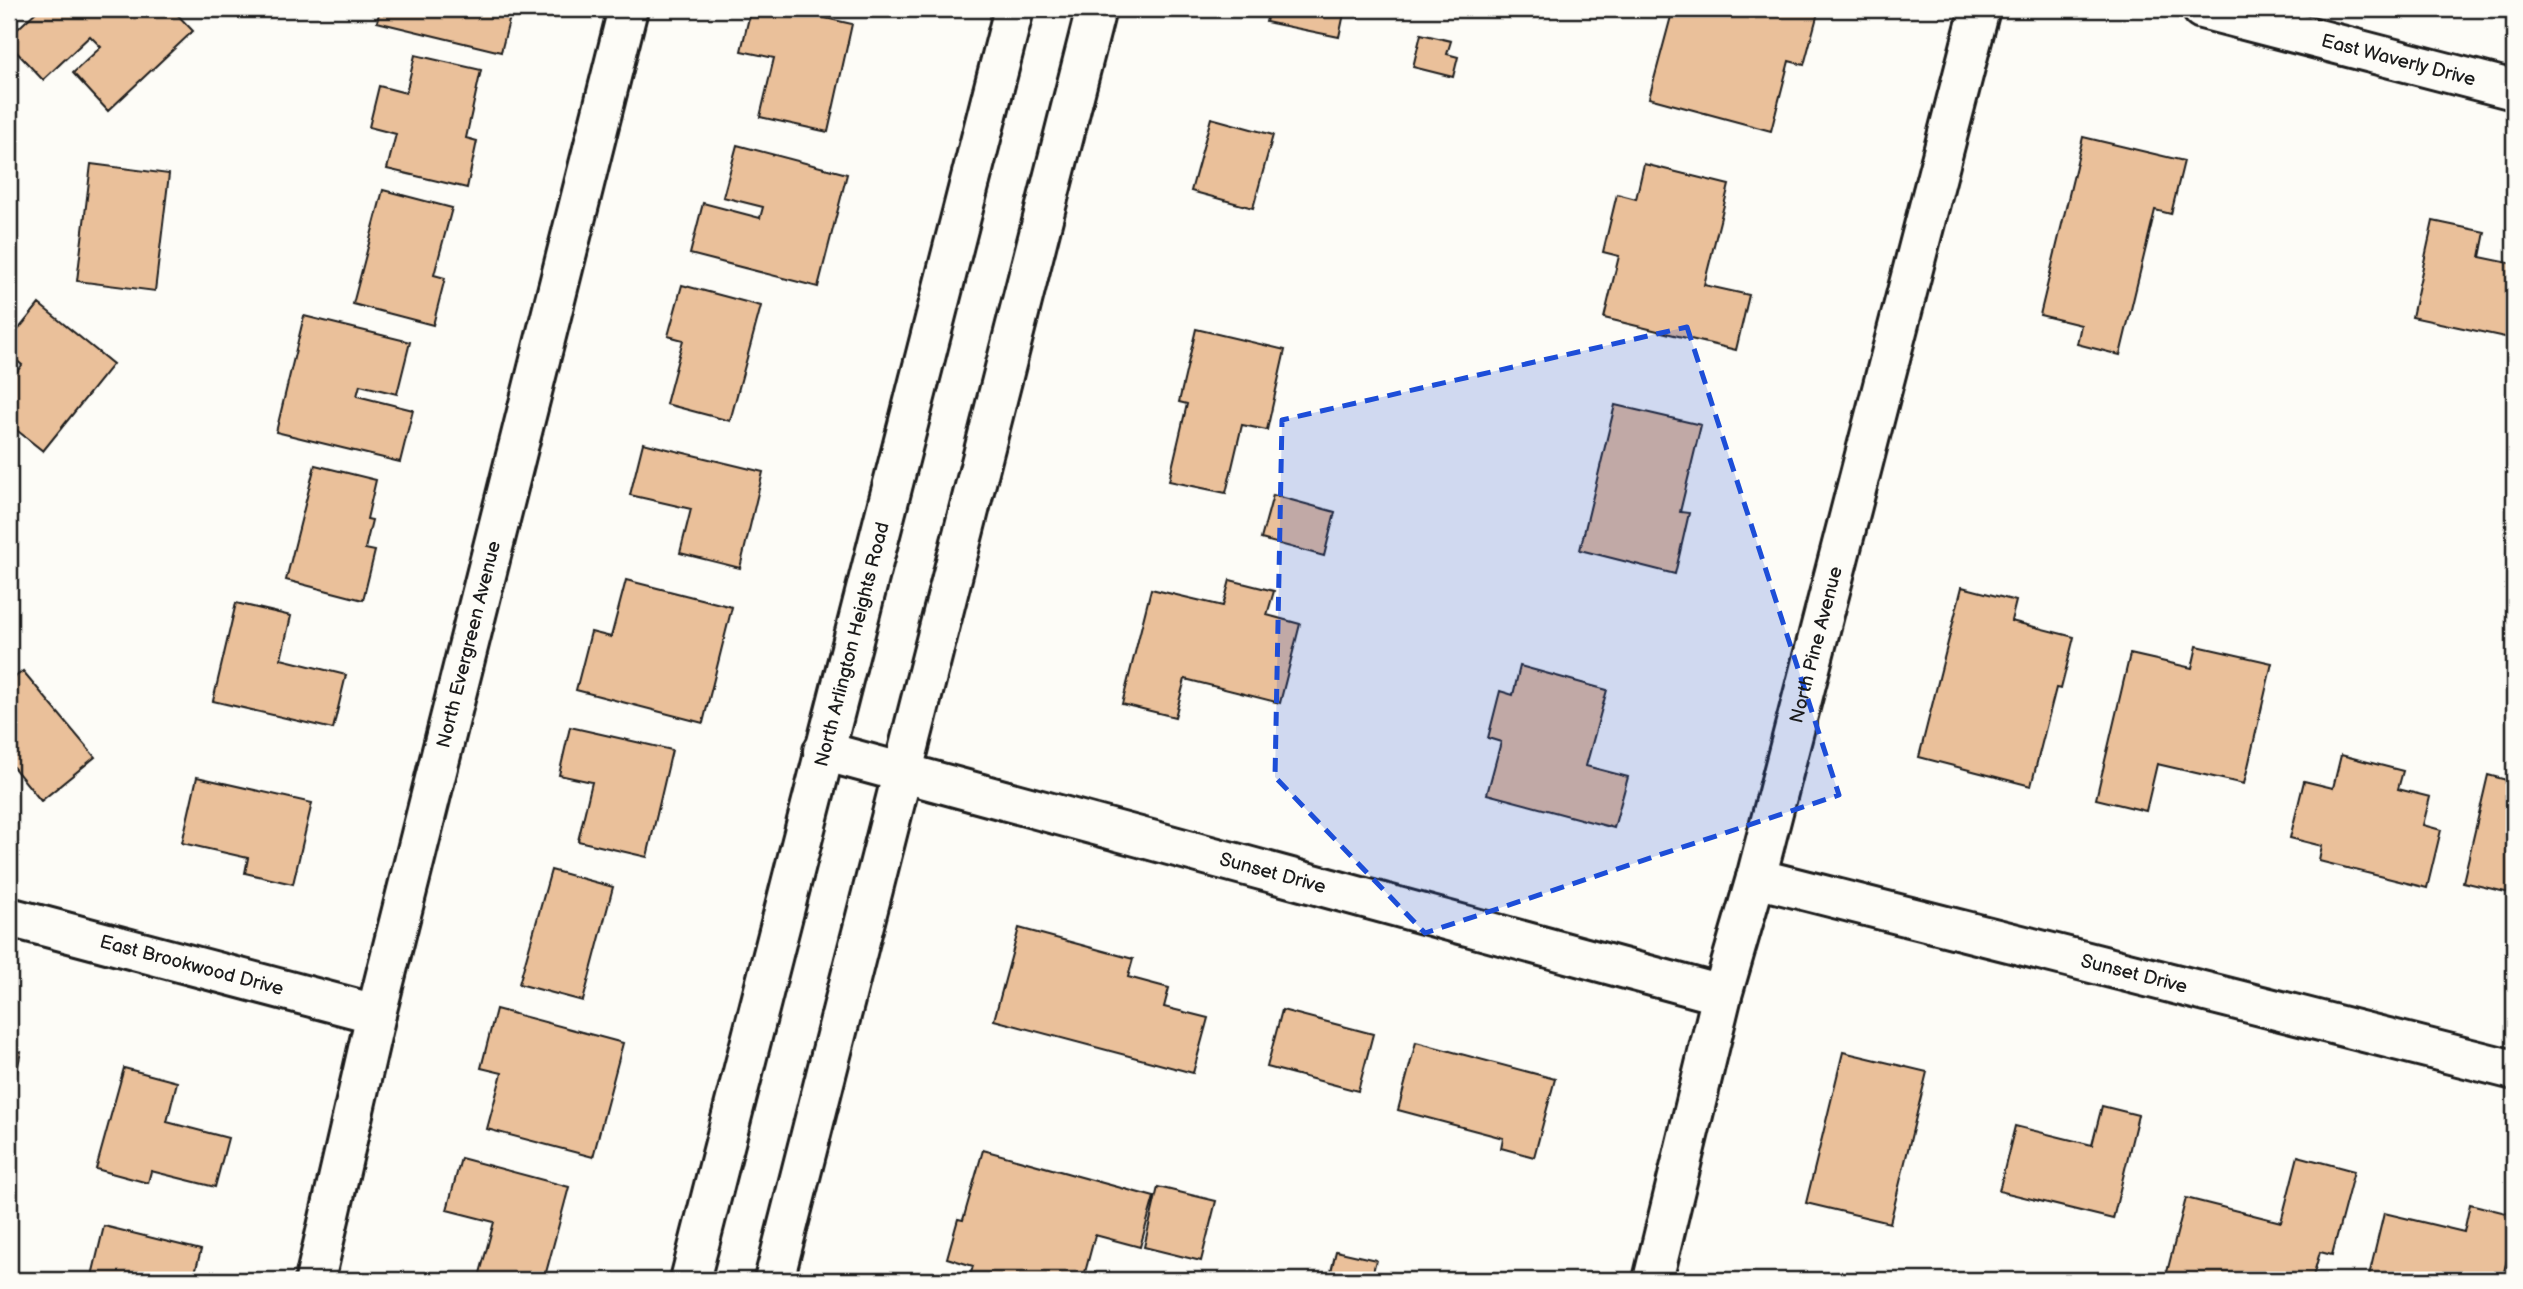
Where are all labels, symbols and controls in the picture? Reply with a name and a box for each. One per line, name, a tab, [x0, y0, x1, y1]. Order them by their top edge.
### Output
street label: East Waverly Drive	[2319, 29, 2478, 91]
street label: North Arlington Heights Road	[810, 520, 894, 769]
street label: North Evergreen Avenue	[432, 538, 506, 750]
street label: North Pine Avenue	[1785, 564, 1847, 726]
street label: Sunset Drive	[1217, 848, 1328, 898]
street label: East Brookwood Drive	[97, 930, 286, 1001]
street label: Sunset Drive	[2078, 949, 2190, 998]

